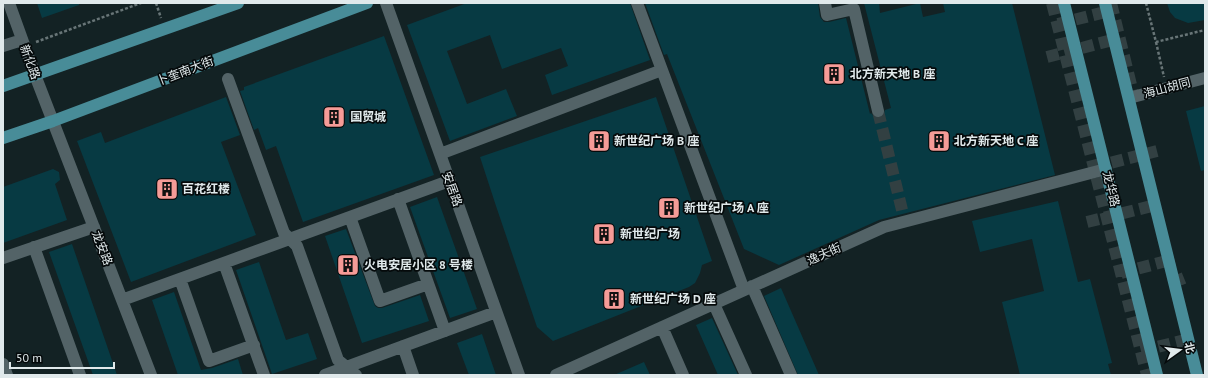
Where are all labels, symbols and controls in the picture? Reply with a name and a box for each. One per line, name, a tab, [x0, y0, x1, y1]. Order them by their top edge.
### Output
street label: 新化路	[17, 42, 44, 81]
street label: 卜奎南大街	[154, 53, 216, 88]
building icon: 北方新天地 B 座	[821, 61, 847, 87]
place label: 北方新天地 B 座	[850, 66, 935, 81]
street label: 海山胡同	[1142, 74, 1192, 101]
building icon: 国贸城	[321, 104, 347, 130]
place label: 国贸城	[350, 109, 386, 124]
building icon: 新世纪广场 B 座	[586, 128, 612, 154]
building icon: 北方新天地 C 座	[926, 128, 952, 154]
place label: 新世纪广场 B 座	[614, 133, 699, 148]
place label: 北方新天地 C 座	[954, 133, 1038, 148]
street label: 安居路	[439, 169, 466, 208]
street label: 龙华路	[1100, 170, 1123, 208]
building icon: 百花红楼	[154, 176, 180, 202]
place label: 百花红楼	[182, 181, 230, 196]
building icon: 新世纪广场 A 座	[656, 195, 682, 221]
place label: 新世纪广场 A 座	[684, 200, 769, 215]
building icon: 新世纪广场	[591, 221, 617, 247]
place label: 新世纪广场	[620, 226, 680, 241]
street label: 龙安路	[89, 228, 116, 267]
street label: 逸夫街	[804, 239, 843, 268]
building icon: 火电安居小区 8 号楼	[335, 252, 361, 278]
place label: 火电安居小区 8 号楼	[364, 257, 473, 272]
building icon: 新世纪广场 D 座	[601, 286, 627, 312]
place label: 新世纪广场 D 座	[630, 291, 716, 306]
north arrow	[1160, 330, 1200, 370]
text: 北	[1182, 341, 1198, 355]
scale bar	[10, 344, 114, 370]
text: 50 m	[16, 350, 42, 365]

